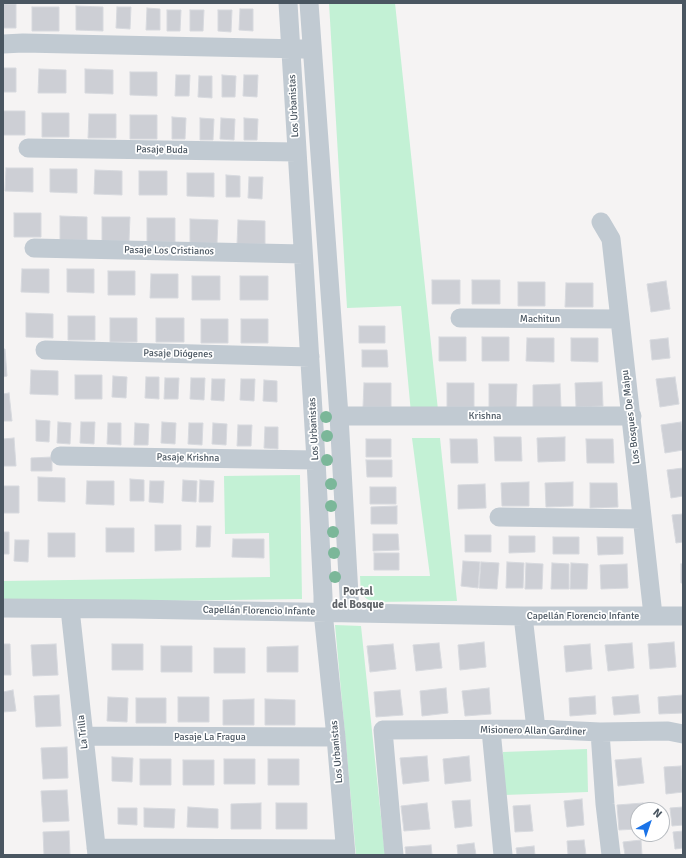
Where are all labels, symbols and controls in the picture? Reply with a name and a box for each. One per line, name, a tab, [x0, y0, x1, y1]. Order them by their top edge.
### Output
street label: Los Urbanistas	[286, 74, 302, 138]
street label: Pasaje Buda	[136, 144, 188, 156]
street label: Pasaje Los Cristianos	[124, 244, 214, 258]
street label: Machitun	[520, 313, 560, 325]
street label: Pasaje Diógenes	[143, 347, 213, 361]
street label: Los Bosques De Maipu	[619, 369, 643, 465]
street label: Los Urbanistas	[306, 397, 322, 461]
street label: Krishna	[469, 410, 501, 422]
street label: Pasaje Krishna	[156, 451, 220, 465]
district label: Portal del Bosque	[332, 585, 384, 611]
street label: Capellán Florencio Infante	[203, 604, 315, 618]
street label: Capellán Florencio Infante	[527, 610, 639, 622]
street label: La Trilla	[75, 714, 91, 750]
street label: Los Urbanistas	[328, 720, 346, 784]
street label: Misionero Allan Gardiner	[480, 724, 586, 738]
street label: Pasaje La Fragua	[174, 731, 246, 743]
north arrow	[630, 802, 670, 842]
text: N	[650, 806, 665, 821]

